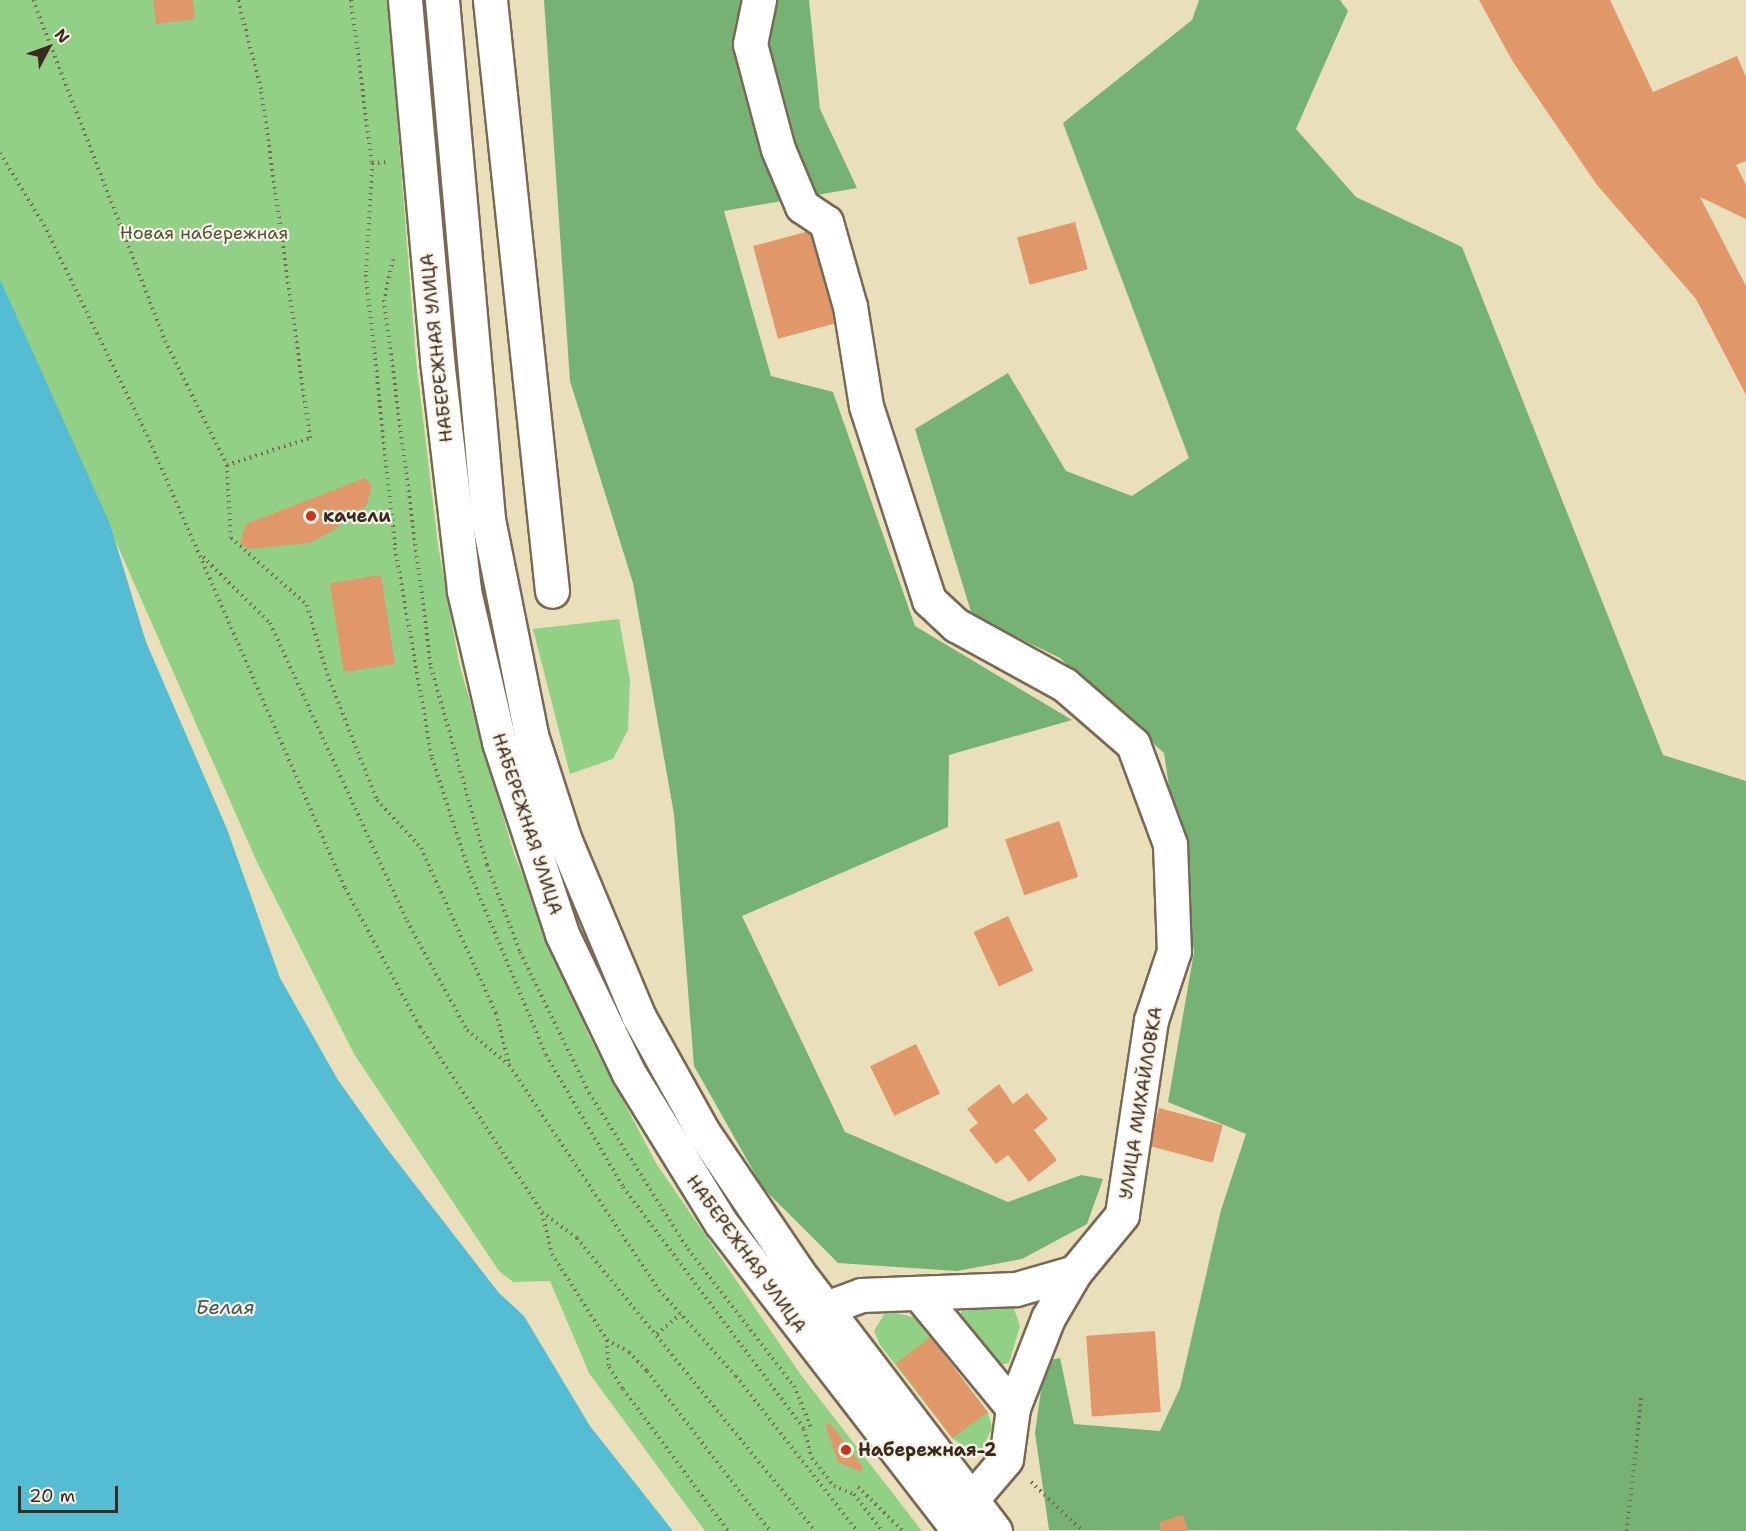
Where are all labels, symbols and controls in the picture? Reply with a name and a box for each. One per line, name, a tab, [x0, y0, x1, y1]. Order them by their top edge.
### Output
north arrow	[18, 18, 78, 78]
text: N	[50, 24, 74, 48]
park label: Новая набережная	[120, 222, 288, 244]
street label: НАБЕРЕЖНАЯ УЛИЦА	[416, 252, 458, 444]
place label: качели	[323, 505, 391, 527]
marker: качели	[304, 509, 318, 523]
street label: НАБЕРЕЖНАЯ УЛИЦА	[487, 730, 567, 918]
street label: УЛИЦА МИХАЙЛОВКА	[1115, 1005, 1167, 1201]
street label: НАБЕРЕЖНАЯ УЛИЦА	[681, 1171, 811, 1337]
water label: Белая	[196, 1295, 254, 1319]
place label: Набережная-2	[858, 1439, 997, 1461]
marker: Набережная-2	[839, 1443, 853, 1457]
scale bar	[21, 1474, 122, 1512]
text: 20 m	[29, 1484, 75, 1508]

